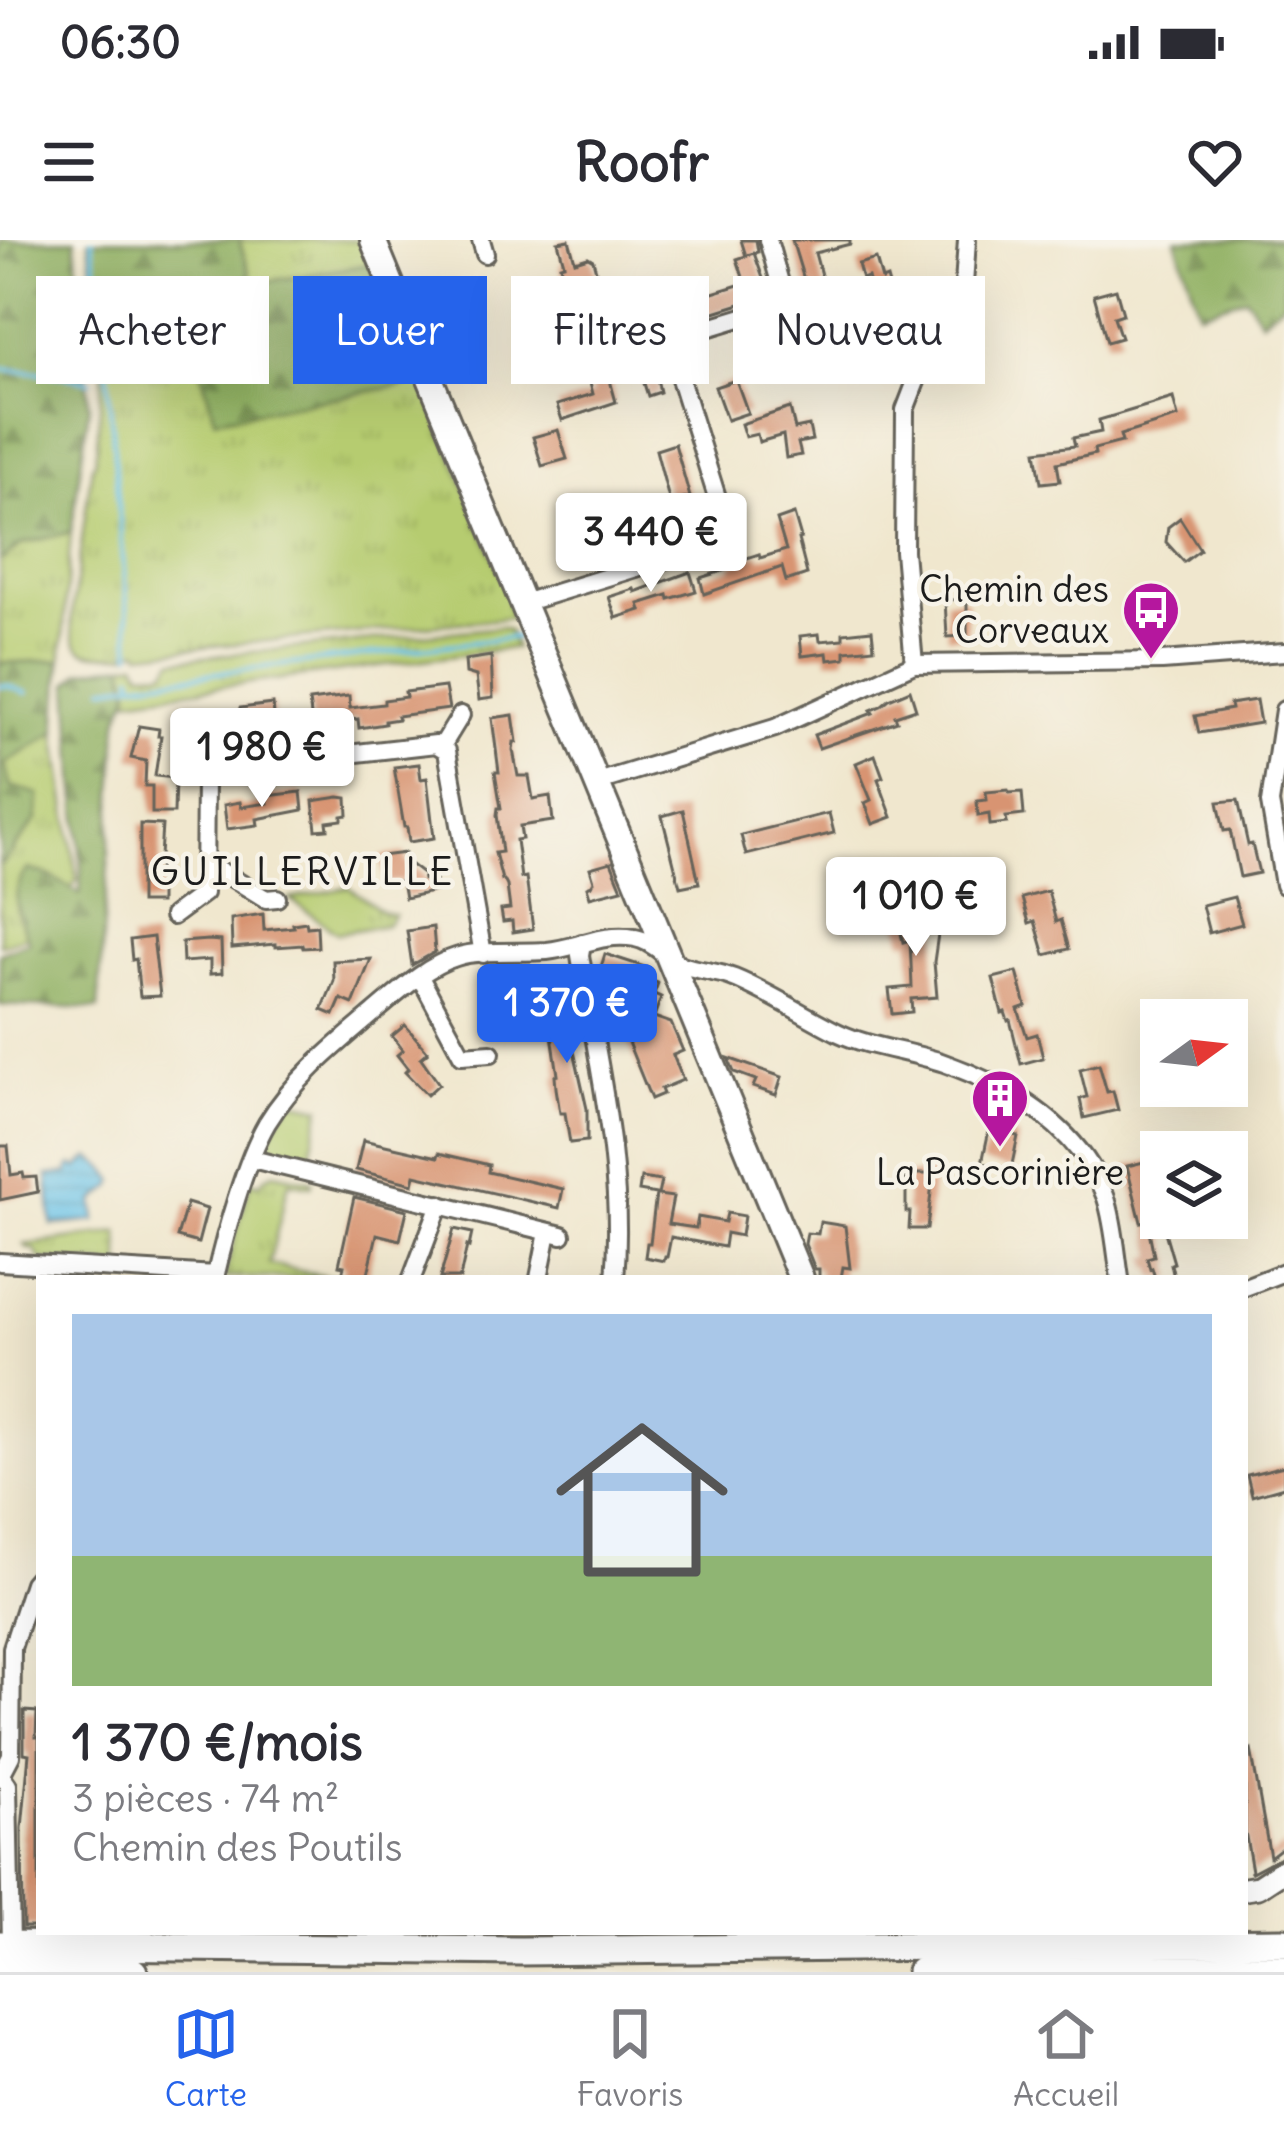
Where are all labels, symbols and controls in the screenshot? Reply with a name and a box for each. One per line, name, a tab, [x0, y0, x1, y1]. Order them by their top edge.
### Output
text: 06:30	[60, 14, 181, 70]
text: Roofr	[575, 128, 709, 196]
icon: menu	[36, 129, 102, 195]
icon: heart	[1182, 129, 1248, 195]
chip: Acheter	[36, 276, 269, 384]
chip: Louer	[293, 276, 487, 384]
chip: Filtres	[511, 276, 709, 384]
chip: Nouveau	[733, 276, 985, 384]
pin: 3 440 €	[540, 493, 762, 595]
text: 3 440 €	[583, 507, 719, 556]
place label: Chemin des Corveaux	[919, 567, 1109, 653]
bus stop icon: Chemin des Corveaux	[1120, 579, 1182, 661]
pin: 1 980 €	[151, 708, 373, 810]
text: 1 980 €	[197, 722, 327, 771]
district label: GUILLERVILLE	[151, 847, 455, 896]
pin: 1 010 €	[805, 857, 1027, 959]
text: 1 010 €	[853, 871, 979, 920]
pin: 1 370 €	[456, 964, 678, 1066]
text: 1 370 €	[504, 978, 630, 1027]
north arrow	[1140, 999, 1248, 1107]
map controls	[1140, 999, 1248, 1239]
building icon: La Pascorinière	[969, 1067, 1031, 1149]
button: layers	[1140, 1131, 1248, 1239]
place label: La Pascorinière	[876, 1150, 1124, 1195]
icon: home	[534, 1392, 750, 1608]
text: 1 370 €/mois	[72, 1710, 363, 1774]
text: 3 pièces · 74 m²	[72, 1774, 339, 1823]
text: Chemin des Poutils	[72, 1823, 402, 1872]
tab: Carte	[165, 2001, 247, 2115]
tab: Favoris	[577, 2001, 683, 2115]
tab: Accueil	[1013, 2001, 1119, 2115]

